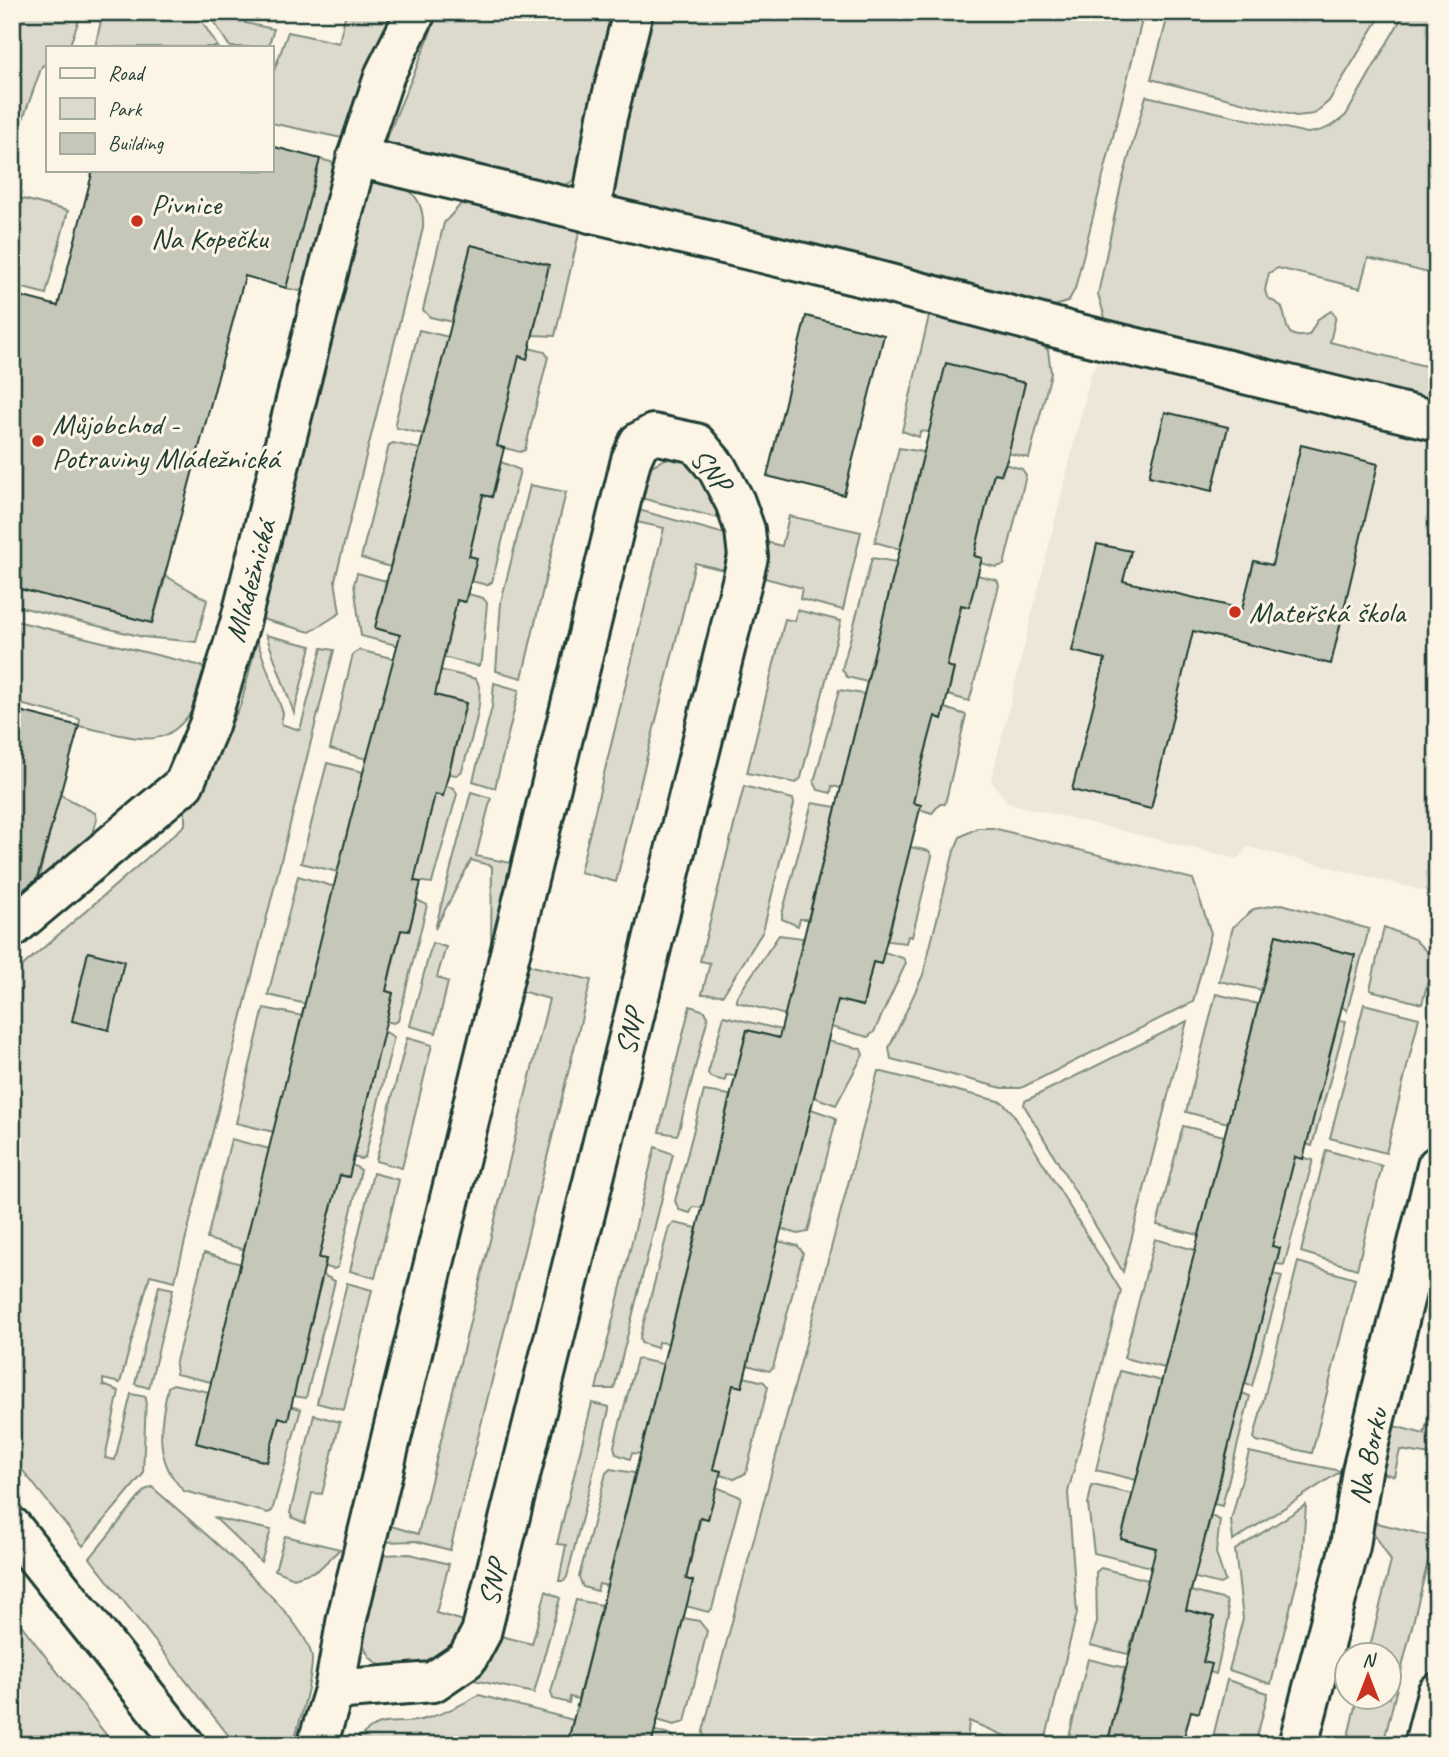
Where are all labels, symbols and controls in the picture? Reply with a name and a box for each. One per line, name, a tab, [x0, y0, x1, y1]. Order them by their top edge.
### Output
legend	[46, 46, 273, 172]
text: Road	[108, 60, 147, 86]
text: Park	[108, 96, 143, 122]
text: Building	[108, 130, 165, 156]
place label: Pivnice Na Kopečku	[151, 185, 270, 257]
marker: Pivnice Na Kopečku	[129, 213, 145, 229]
place label: Můjobchod - Potraviny Mládežnická	[52, 405, 282, 477]
marker: Můjobchod - Potraviny Mládežnická	[30, 433, 46, 449]
street label: SNP	[682, 440, 742, 503]
street label: Mládežnická	[215, 513, 285, 646]
place label: Mateřská škola	[1249, 593, 1407, 631]
marker: Mateřská škola	[1227, 604, 1243, 620]
street label: SNP	[606, 1002, 655, 1059]
street label: Na Borku	[1339, 1403, 1397, 1507]
street label: SNP	[469, 1553, 518, 1610]
north arrow	[1334, 1642, 1404, 1712]
text: N	[1362, 1648, 1377, 1672]

